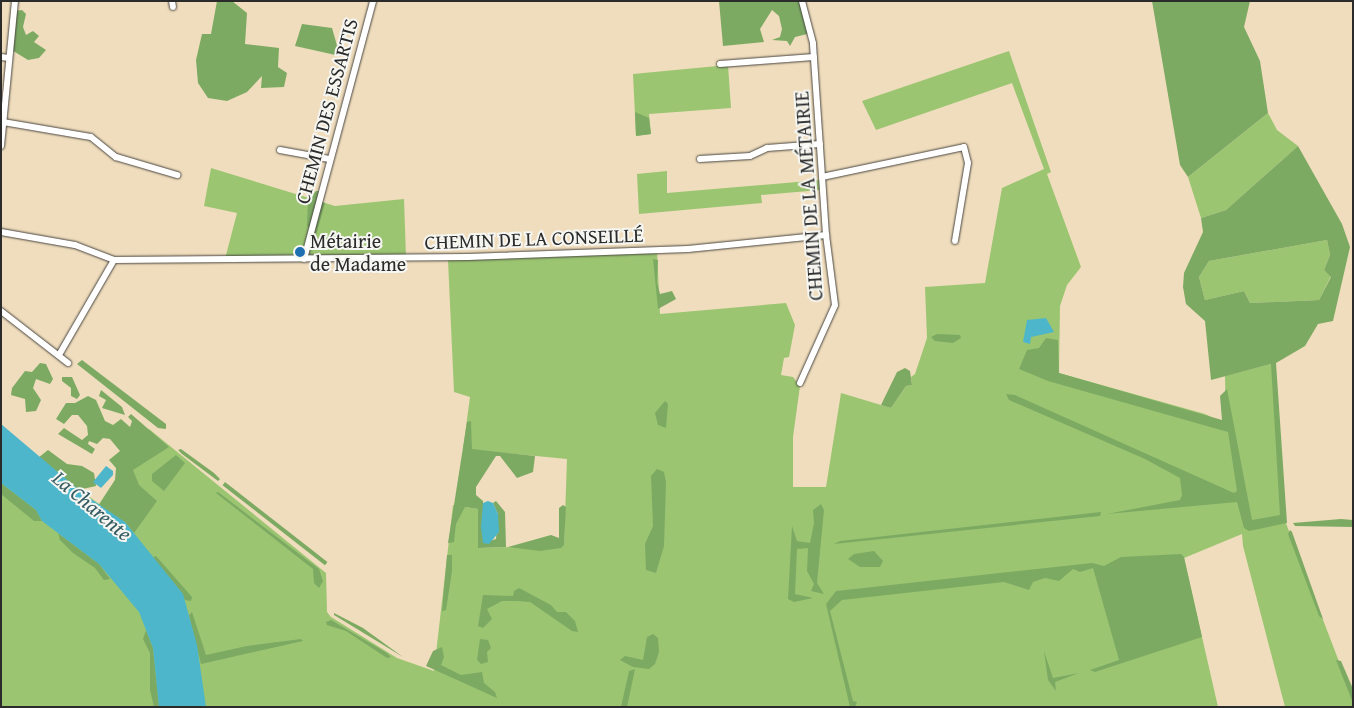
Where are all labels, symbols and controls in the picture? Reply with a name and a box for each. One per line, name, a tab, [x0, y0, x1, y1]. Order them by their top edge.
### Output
street label: CHEMIN DES ESSARTIS	[290, 16, 362, 206]
street label: CHEMIN DE LA MÉTAIRIE	[789, 90, 827, 302]
street label: CHEMIN DE LA CONSEILLÉ	[424, 222, 644, 254]
place label: Métairie de Madame	[310, 228, 406, 275]
marker: Métairie de Madame	[294, 246, 306, 258]
water label: La Charente	[47, 466, 137, 546]

